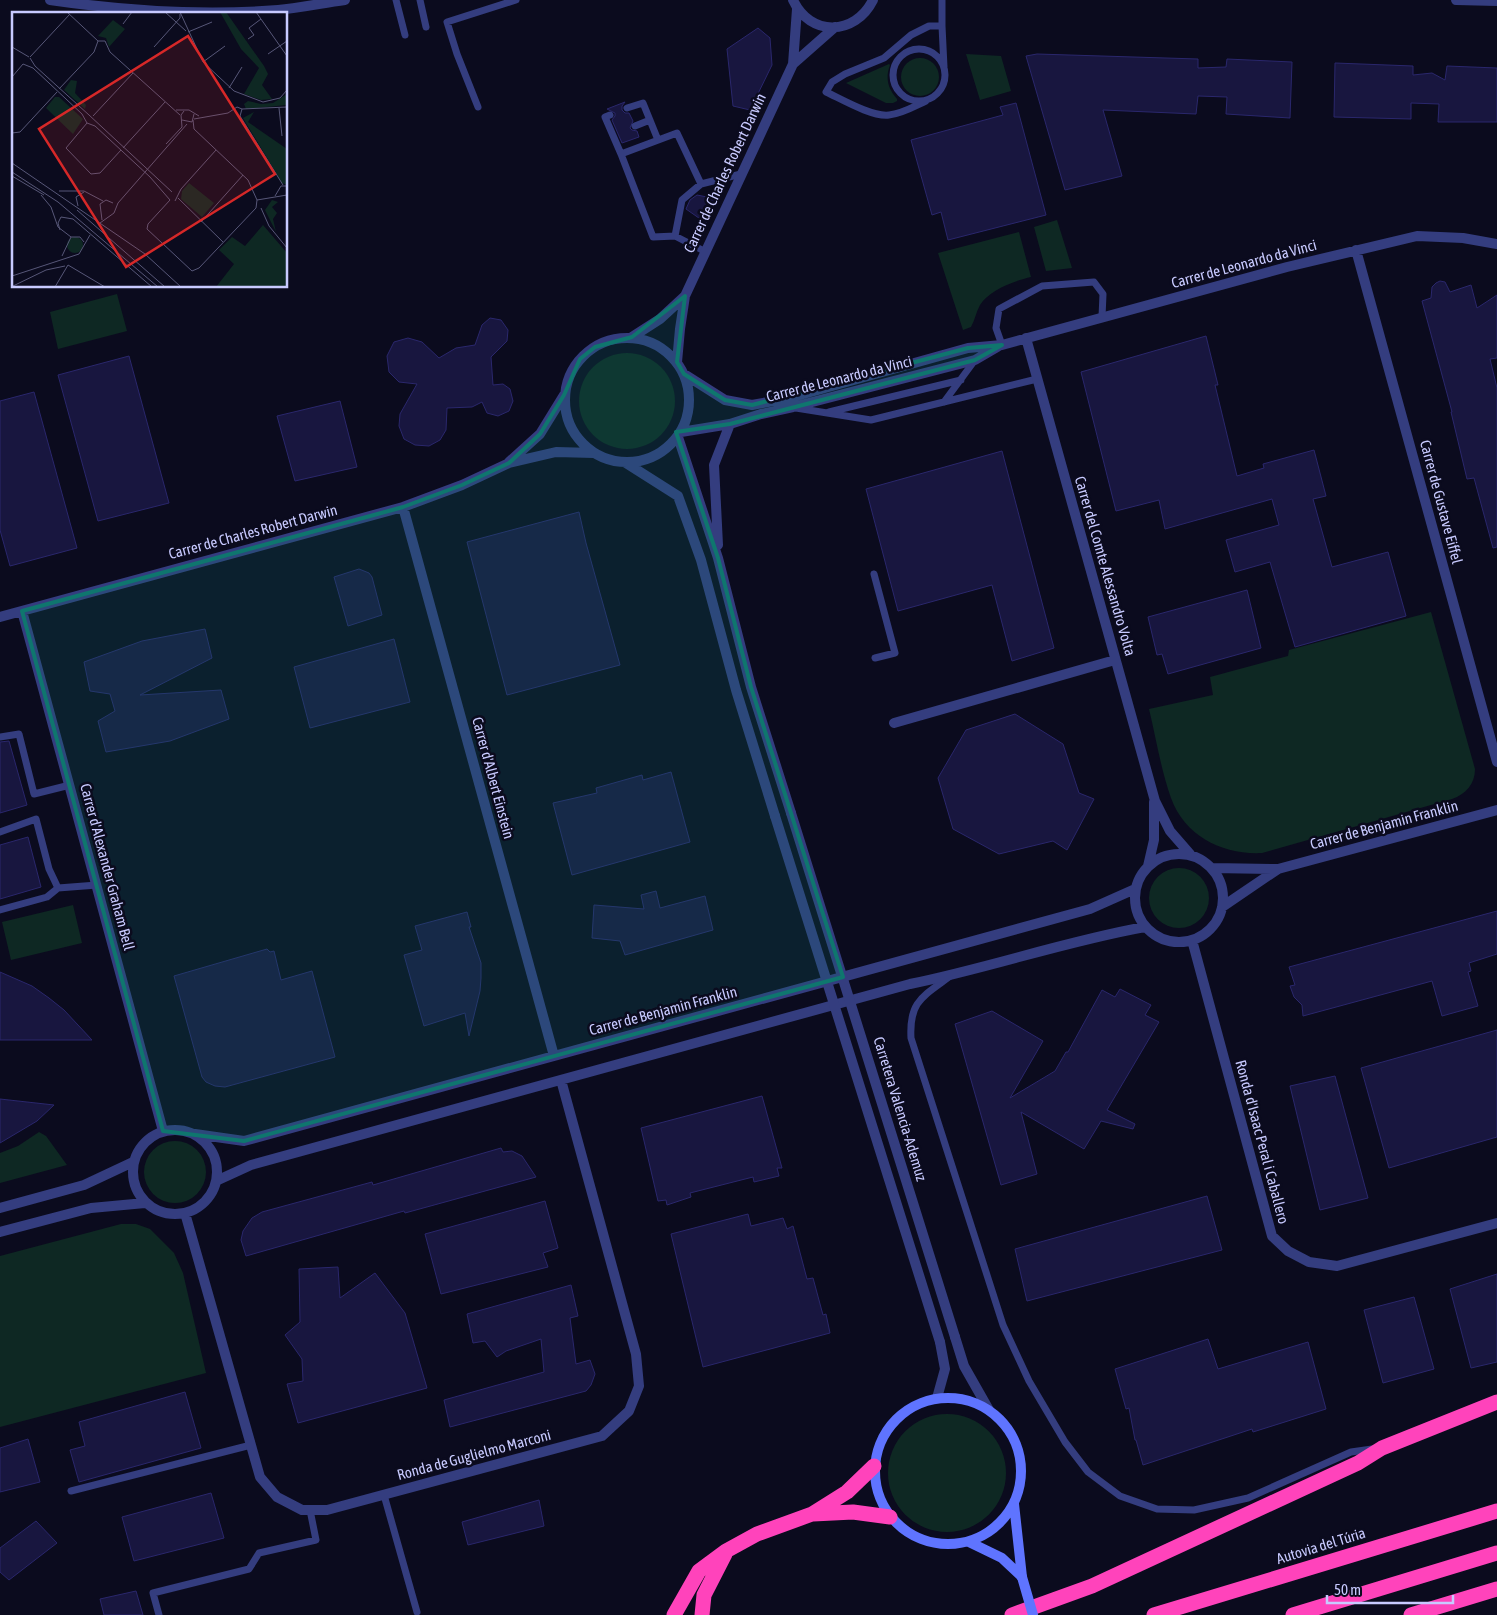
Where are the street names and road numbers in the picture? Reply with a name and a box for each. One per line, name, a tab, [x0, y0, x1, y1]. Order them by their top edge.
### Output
street label: Carrer de Charles Robert Darwin	[680, 90, 769, 255]
street label: Carrer de Leonardo da Vinci	[1169, 236, 1318, 291]
street label: Carrer de Leonardo da Vinci	[764, 352, 913, 405]
street label: Carrer de Gustave Eiffel	[1417, 438, 1466, 566]
street label: Carrer del Comte Alessandro Volta	[1072, 474, 1139, 658]
street label: Carrer de Charles Robert Darwin	[167, 501, 339, 562]
street label: Carrer d'Albert Einstein	[469, 715, 518, 841]
street label: Carrer d'Alexander Graham Bell	[77, 782, 138, 952]
street label: Carrer de Benjamin Franklin	[1308, 797, 1460, 852]
street label: Carrer de Benjamin Franklin	[587, 983, 739, 1038]
street label: Carretera Valencia-Ademuz	[870, 1035, 931, 1184]
street label: Ronda d'Isaac Peral i Caballero	[1232, 1058, 1293, 1226]
street label: Ronda de Guglielmo Marconi	[395, 1426, 553, 1483]
street label: Autovia del Túria	[1274, 1524, 1367, 1567]

